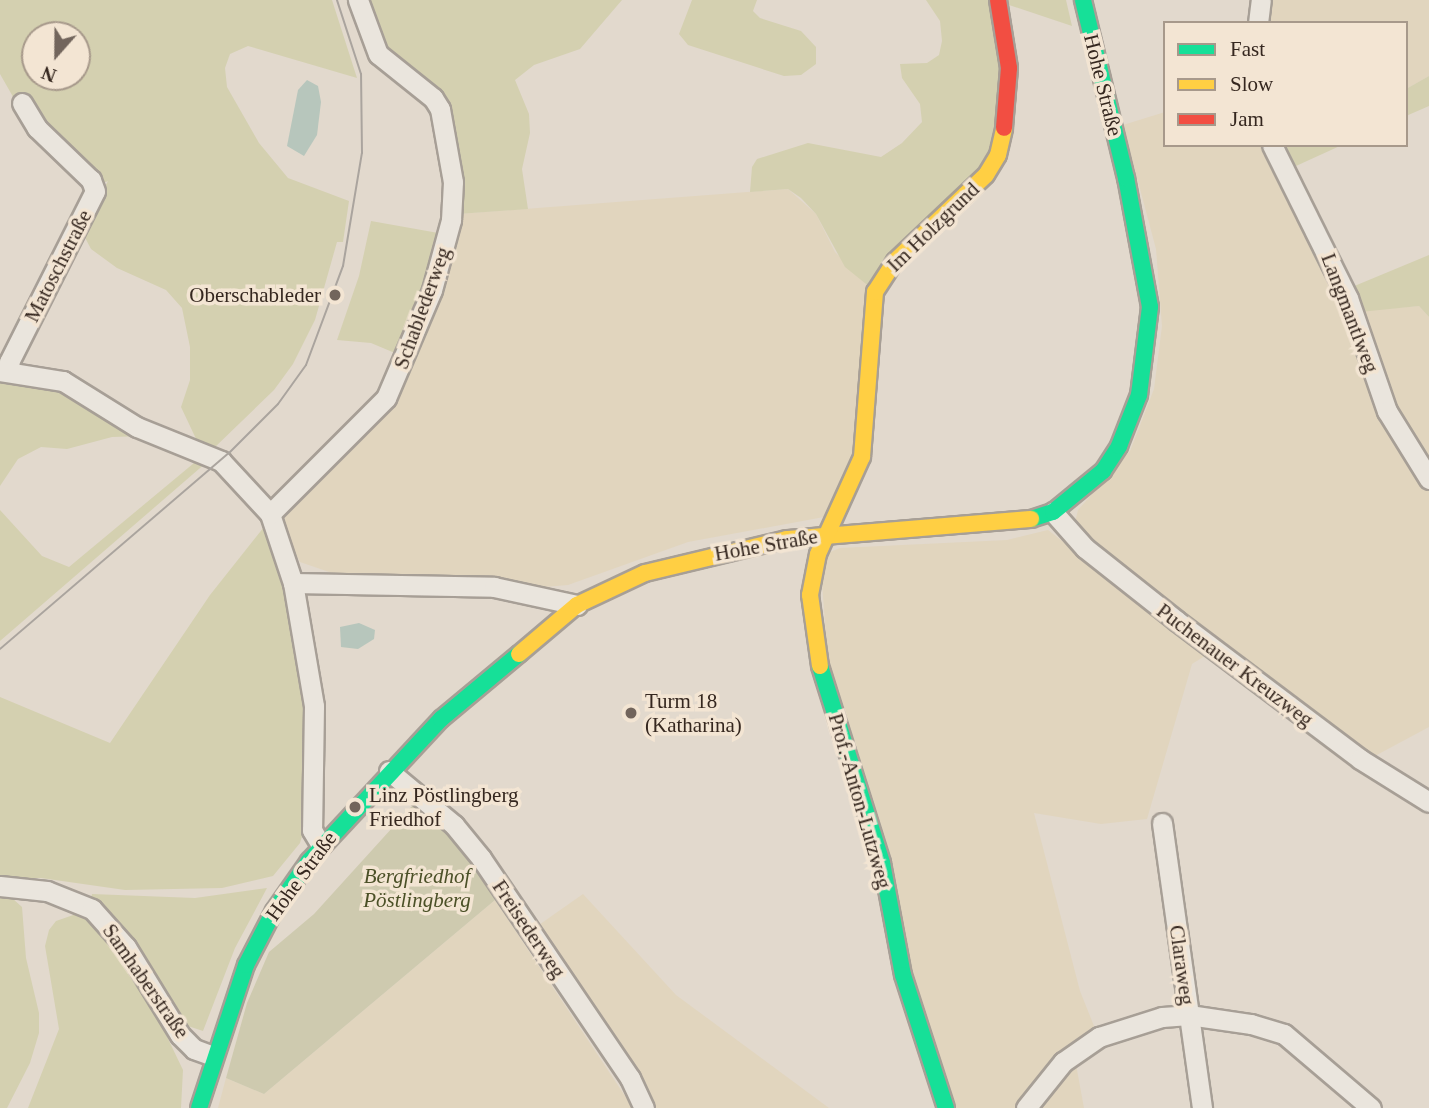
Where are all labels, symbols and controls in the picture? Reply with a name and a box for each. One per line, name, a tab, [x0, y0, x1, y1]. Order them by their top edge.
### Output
north arrow	[21, 21, 91, 91]
legend	[1163, 21, 1408, 147]
street label: Hohe Straße	[1078, 31, 1128, 139]
text: Fast	[1230, 37, 1265, 61]
text: N	[39, 62, 59, 86]
text: Slow	[1230, 72, 1273, 96]
text: Jam	[1230, 107, 1264, 131]
street label: Im Holzgrund	[882, 177, 984, 277]
street label: Matoschstraße	[19, 206, 97, 326]
street label: Schablederweg	[388, 243, 456, 373]
street label: Langmantlweg	[1316, 250, 1384, 376]
place label: Oberschableder	[189, 282, 321, 308]
marker: Oberschableder	[327, 287, 343, 303]
street label: Hohe Straße	[712, 524, 820, 566]
street label: Puchenauer Kreuzweg	[1152, 598, 1318, 732]
place label: Turm 18 (Katharina)	[645, 688, 742, 738]
marker: Turm 18 (Katharina)	[623, 705, 639, 721]
street label: Prof.-Anton-Lutzweg	[823, 710, 897, 892]
place label: Linz Pöstlingberg Friedhof	[369, 782, 519, 832]
marker: Linz Pöstlingberg Friedhof	[347, 799, 363, 815]
street label: Hohe Straße	[260, 826, 342, 926]
park label: Bergfriedhof Pöstlingberg	[363, 863, 471, 913]
street label: Freisederweg	[487, 875, 571, 983]
street label: Samhaberstraße	[97, 919, 195, 1043]
street label: Claraweg	[1164, 923, 1200, 1007]

